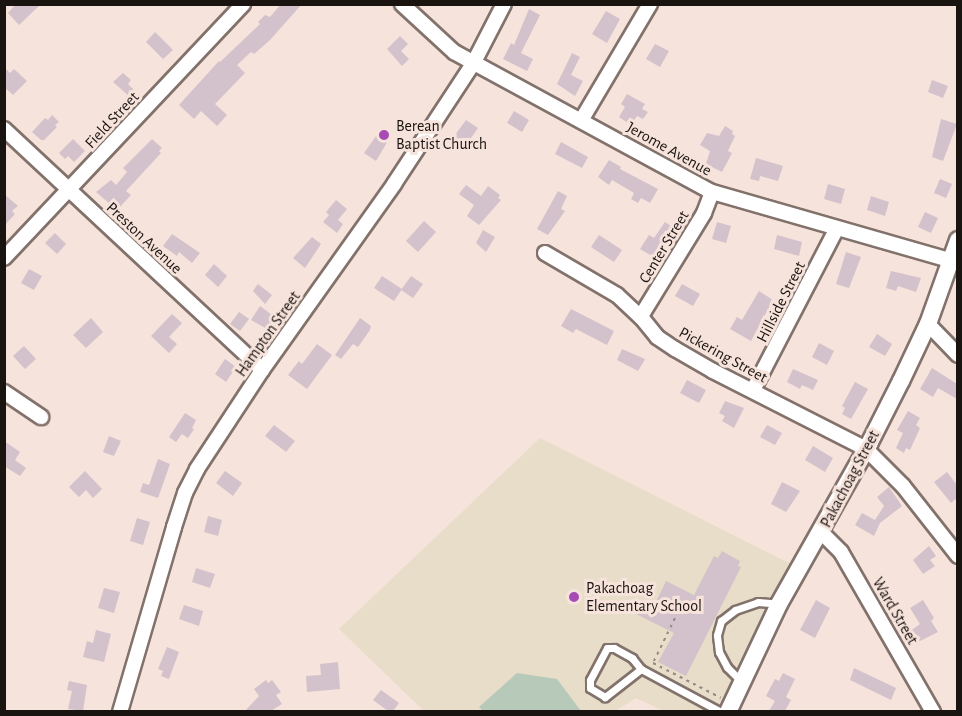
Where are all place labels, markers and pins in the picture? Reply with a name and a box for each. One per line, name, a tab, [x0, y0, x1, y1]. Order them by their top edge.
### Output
place label: Berean Baptist Church	[396, 116, 487, 154]
marker: Berean Baptist Church	[377, 128, 391, 142]
place label: Pakachoag Elementary School	[586, 578, 702, 616]
marker: Pakachoag Elementary School	[567, 590, 581, 604]

